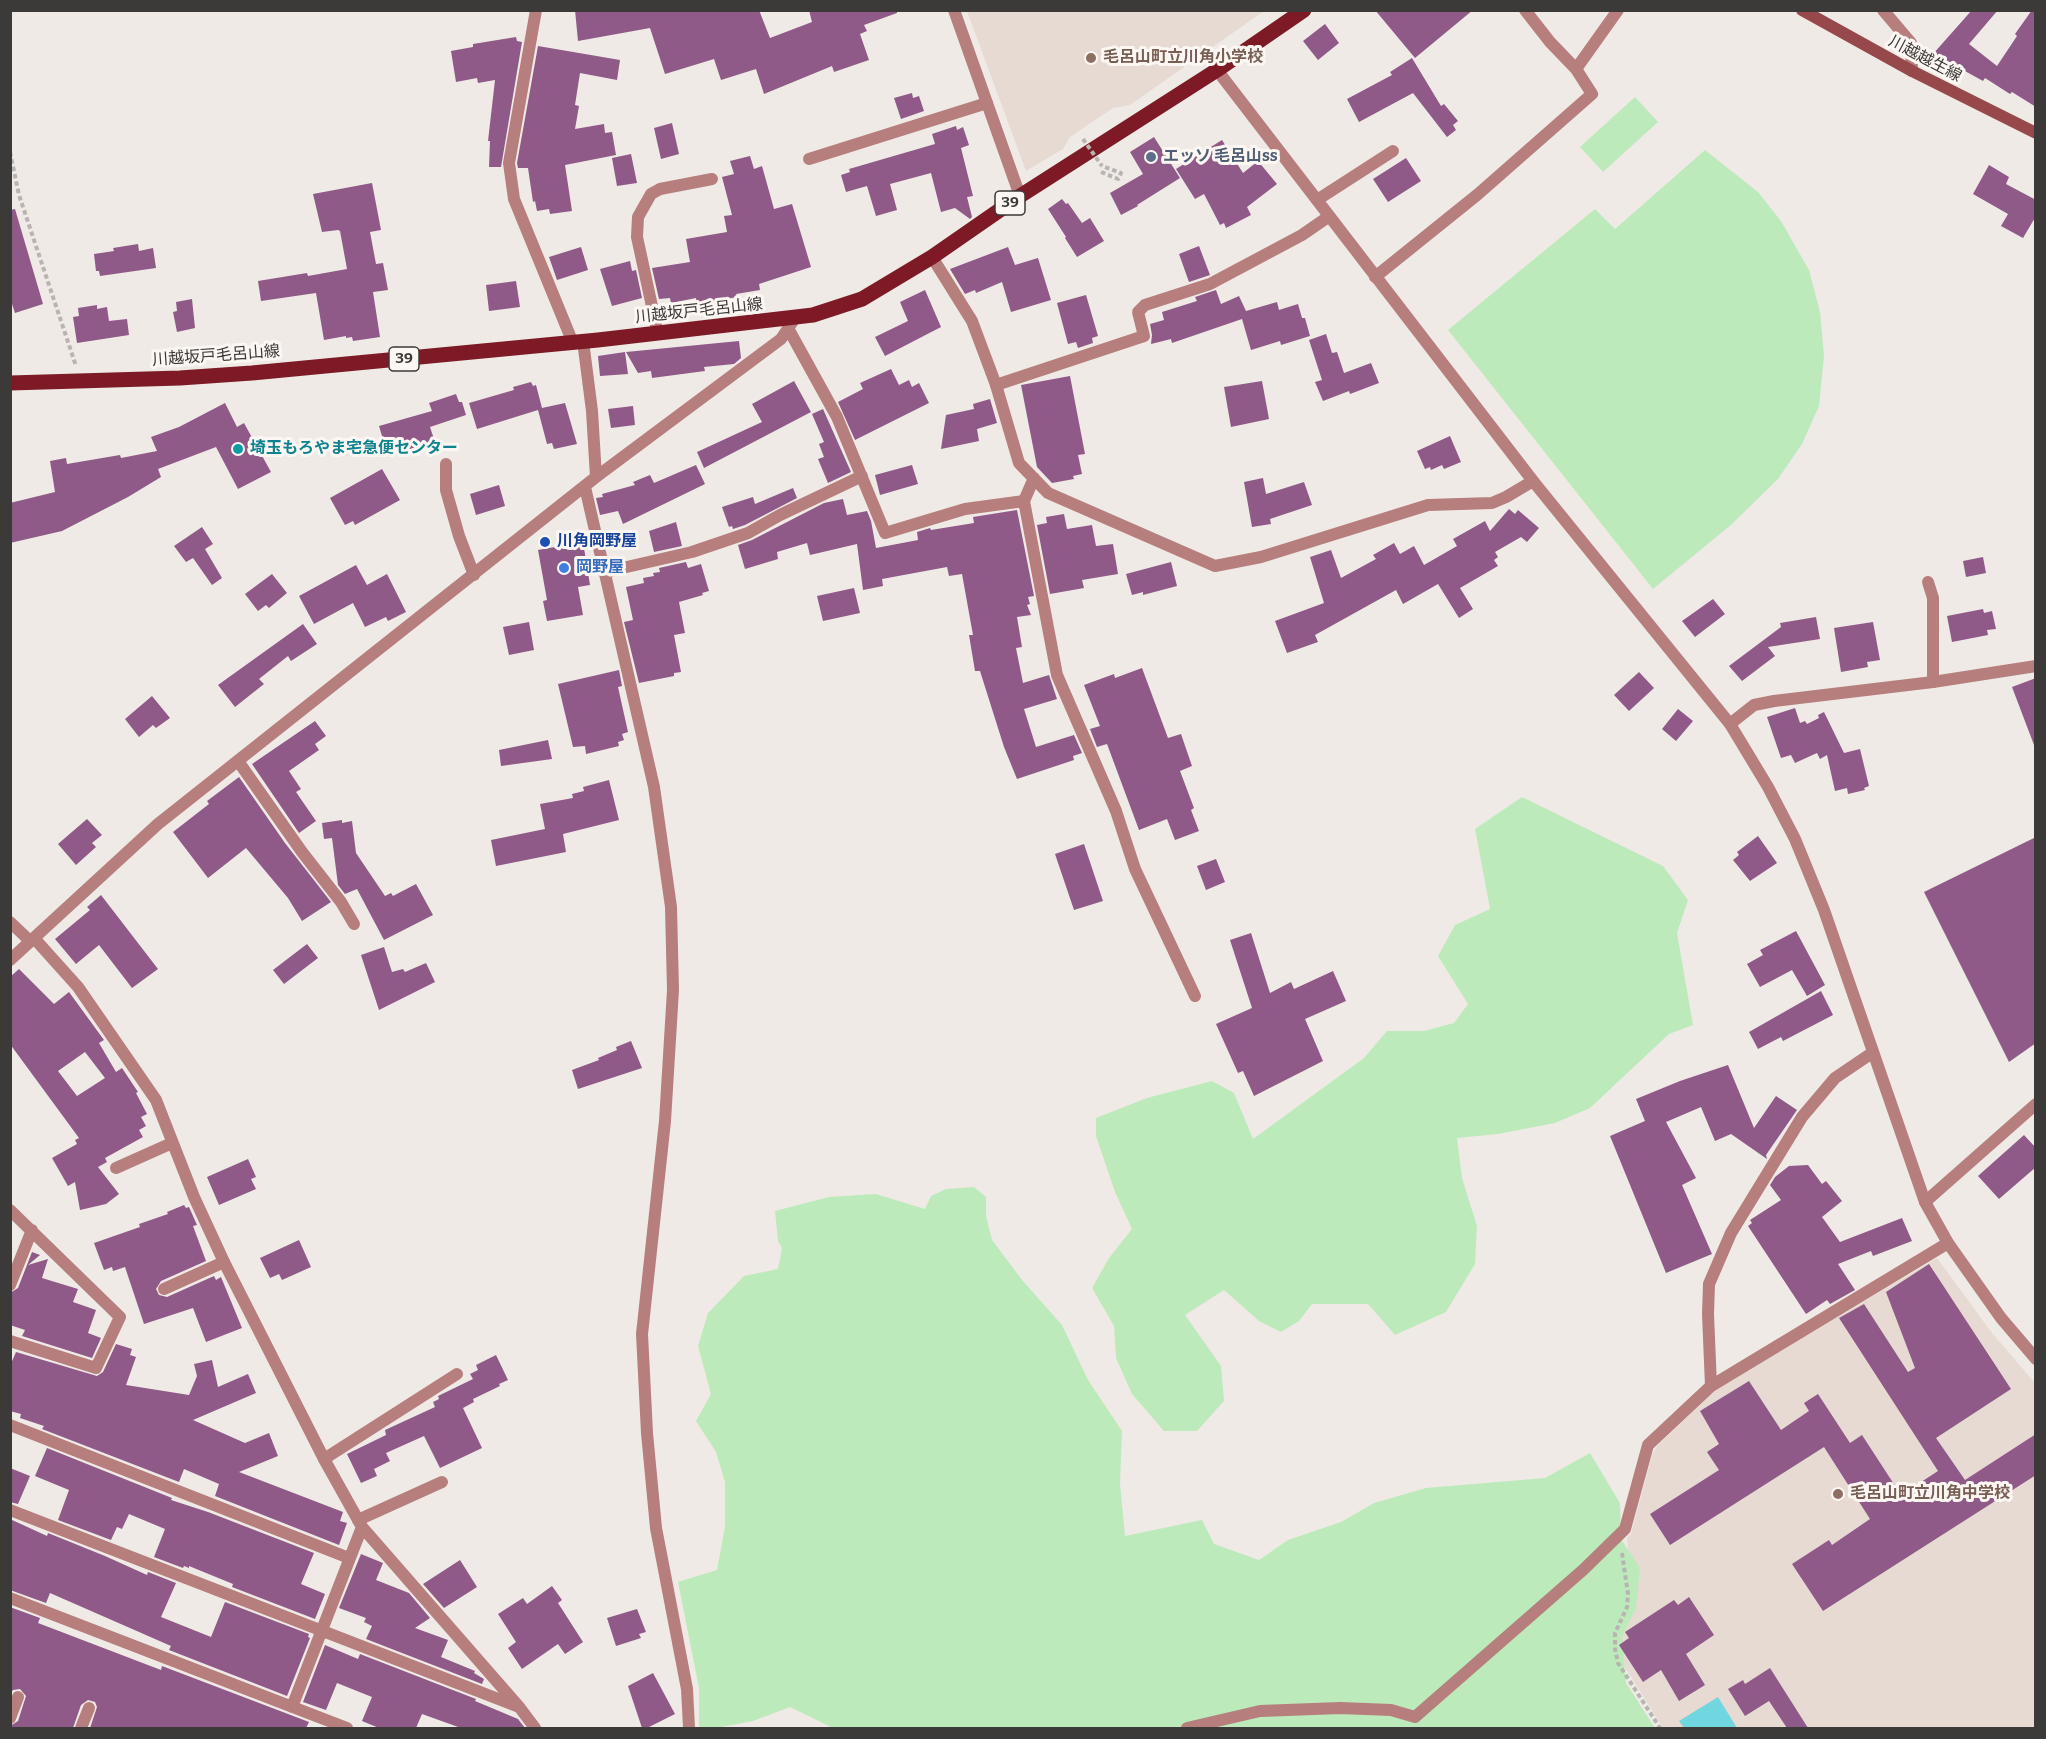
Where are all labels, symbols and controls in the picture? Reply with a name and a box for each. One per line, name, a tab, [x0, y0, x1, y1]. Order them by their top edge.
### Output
street label: 川越越生線	[1885, 32, 1965, 86]
place label: 毛呂山町立川角小学校	[1103, 48, 1263, 68]
marker: 毛呂山町立川角小学校	[1084, 51, 1098, 65]
place label: エッソ 毛呂山ss	[1163, 147, 1278, 167]
marker: エッソ 毛呂山ss	[1144, 150, 1158, 164]
road number: 39	[995, 191, 1025, 215]
street label: 川越坂戸毛呂山線	[634, 295, 764, 327]
street label: 川越坂戸毛呂山線	[151, 342, 281, 370]
road number: 39	[389, 347, 419, 371]
place label: 埼玉もろやま宅急便センター	[250, 439, 458, 459]
marker: 埼玉もろやま宅急便センター	[231, 442, 245, 456]
place label: 川角岡野屋	[557, 532, 637, 552]
marker: 川角岡野屋	[538, 535, 552, 549]
place label: 岡野屋	[576, 558, 624, 578]
marker: 岡野屋	[557, 561, 571, 575]
place label: 毛呂山町立川角中学校	[1850, 1484, 2010, 1504]
marker: 毛呂山町立川角中学校	[1831, 1487, 1845, 1501]

